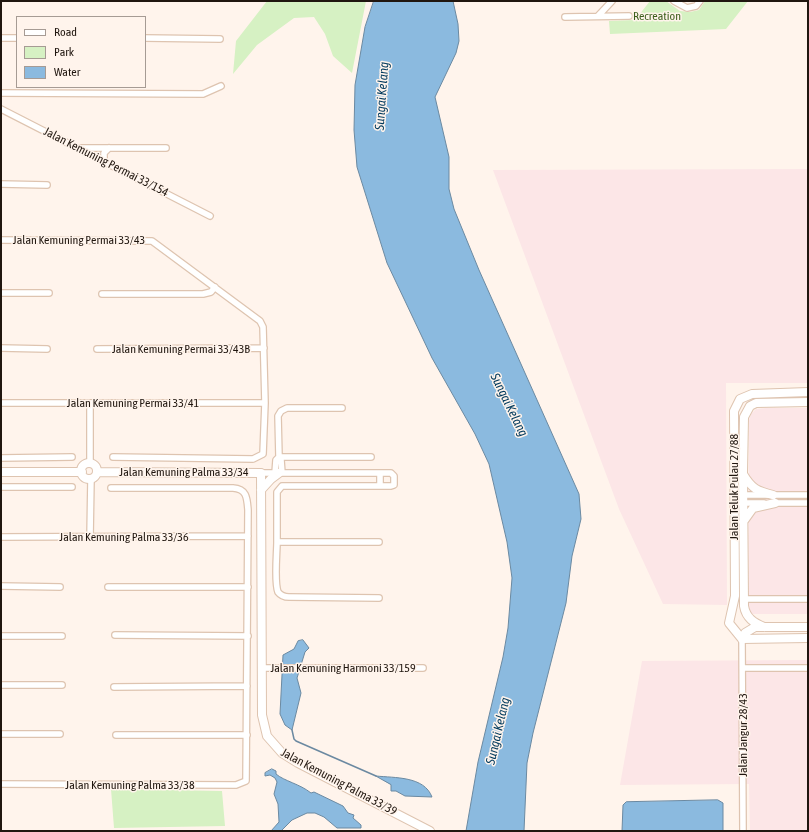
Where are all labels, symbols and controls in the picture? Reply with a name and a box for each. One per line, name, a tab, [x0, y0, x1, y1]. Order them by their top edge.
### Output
park label: Recreation	[633, 9, 681, 23]
legend	[16, 16, 146, 88]
text: Road	[54, 25, 77, 39]
text: Park	[54, 45, 74, 59]
water label: Sungai Kelang	[372, 61, 392, 131]
text: Water	[54, 65, 80, 79]
street label: Jalan Kemuning Permai 33/154	[41, 124, 171, 200]
street label: Jalan Kemuning Permai 33/43	[13, 233, 145, 247]
street label: Jalan Kemuning Permai 33/43B	[112, 342, 250, 356]
water label: Sungai Kelang	[487, 371, 531, 439]
street label: Jalan Kemuning Permai 33/41	[67, 396, 199, 410]
street label: Jalan Teluk Pulau 27/88	[727, 434, 741, 540]
street label: Jalan Kemuning Palma 33/34	[119, 465, 249, 479]
street label: Jalan Kemuning Palma 33/36	[59, 530, 189, 544]
street label: Jalan Kemuning Harmoni 33/159	[270, 661, 416, 675]
street label: Jalan Jangur 28/43	[736, 693, 750, 777]
water label: Sungai Kelang	[483, 696, 513, 766]
street label: Jalan Kemuning Palma 33/39	[279, 745, 399, 819]
street label: Jalan Kemuning Palma 33/38	[65, 778, 195, 792]

